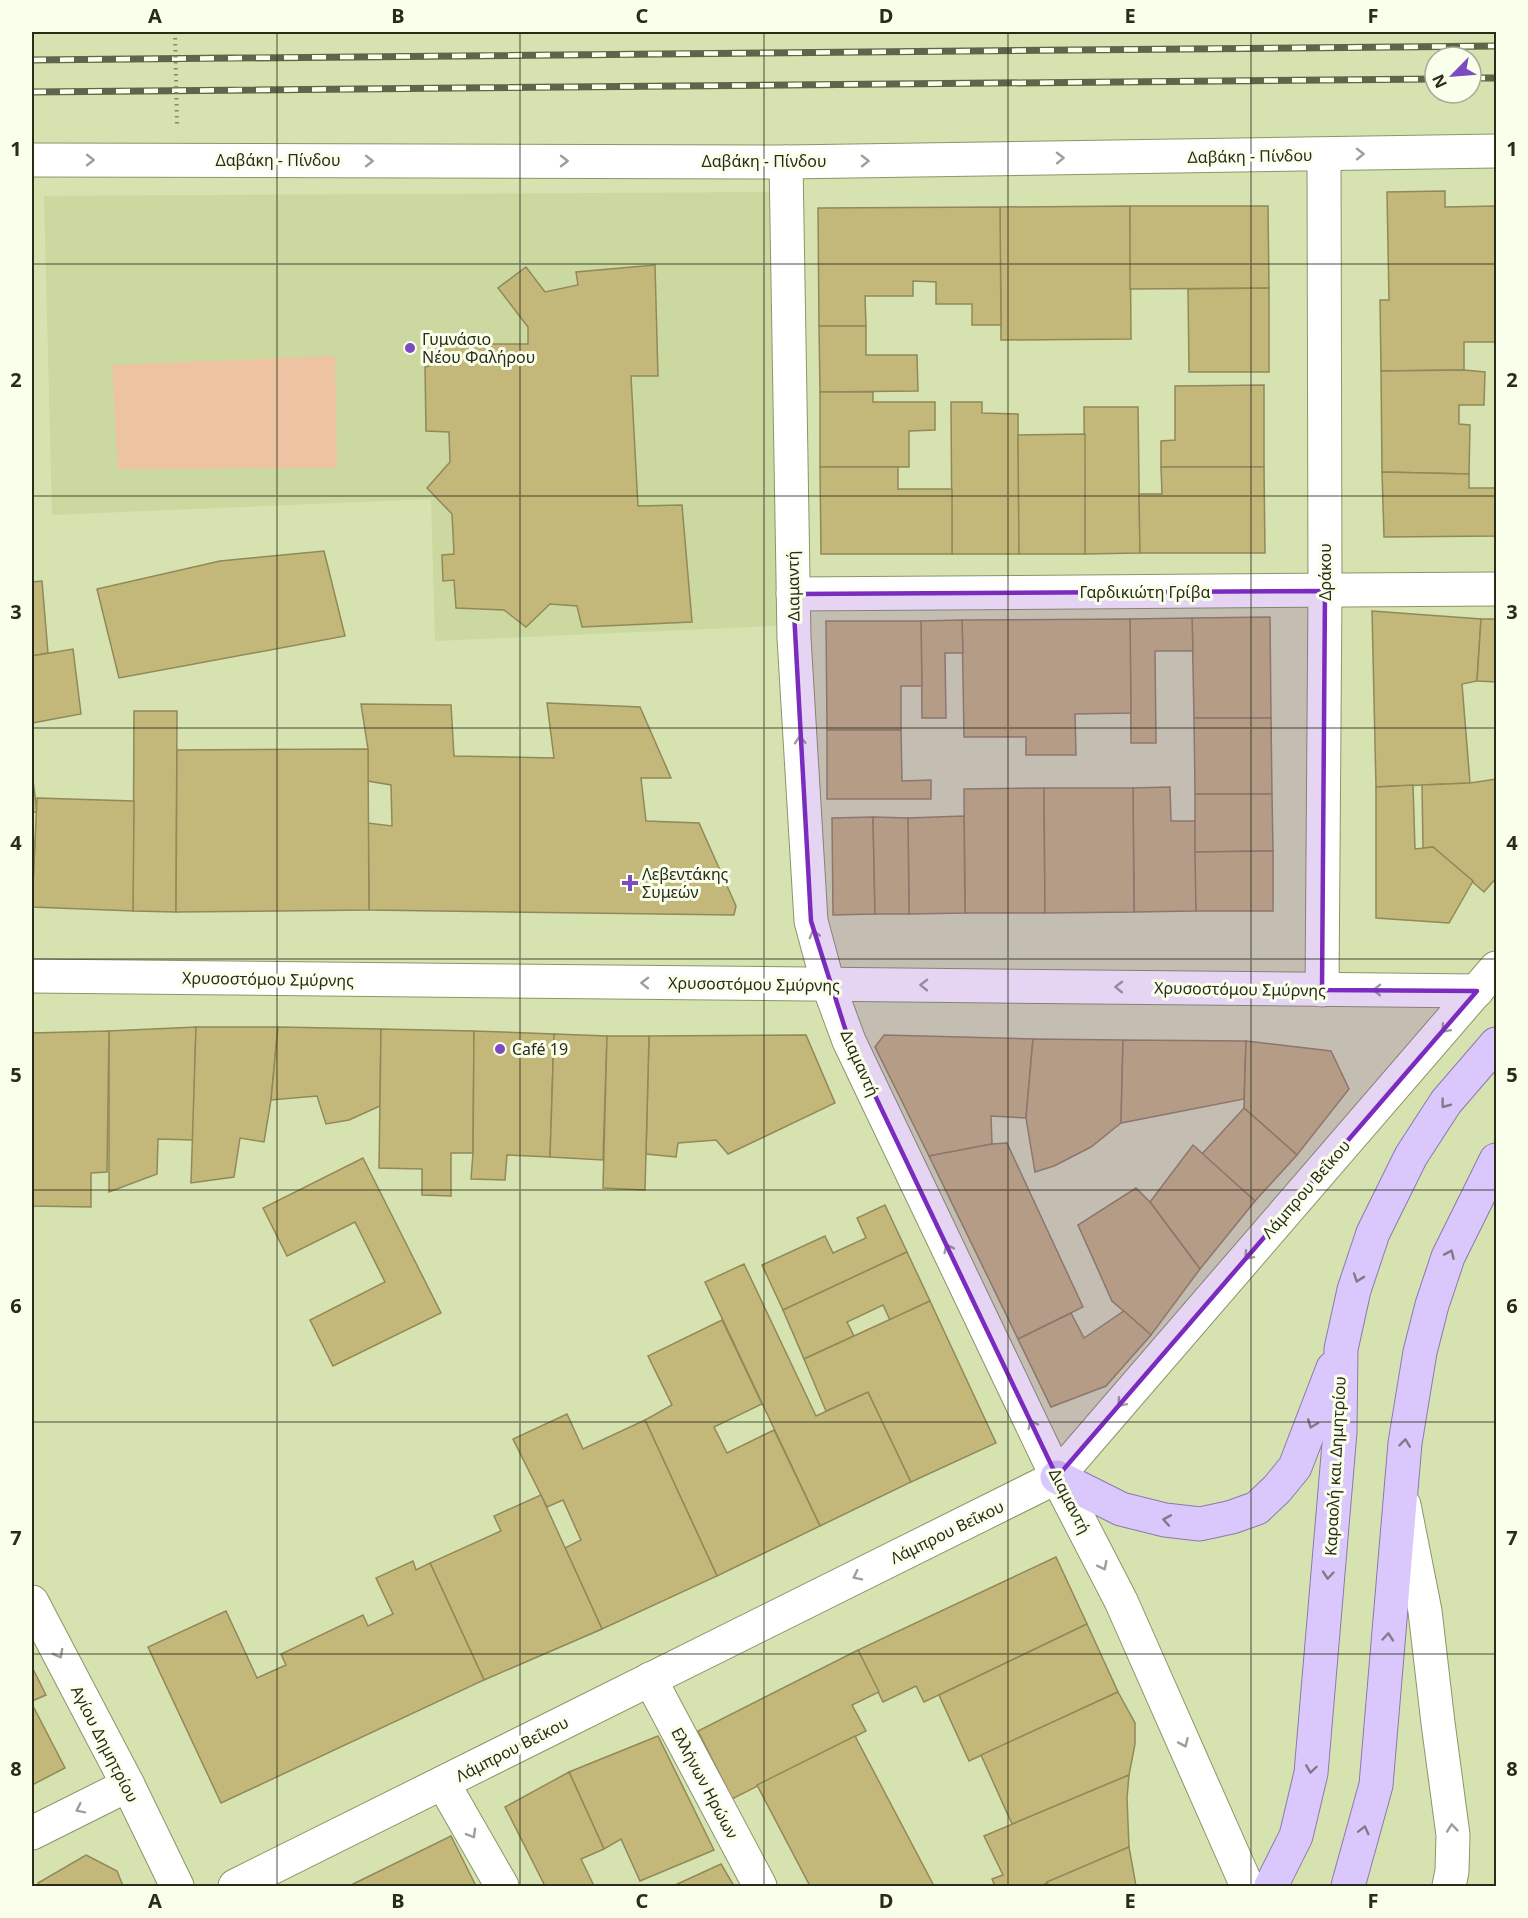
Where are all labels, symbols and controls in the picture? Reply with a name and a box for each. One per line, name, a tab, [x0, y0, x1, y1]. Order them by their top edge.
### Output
text: A	[148, 2, 162, 29]
text: B	[391, 2, 405, 29]
text: C	[636, 2, 649, 29]
text: D	[879, 2, 893, 29]
text: E	[1124, 2, 1136, 29]
text: F	[1368, 2, 1378, 29]
north arrow	[1423, 45, 1483, 105]
text: N	[1427, 71, 1452, 92]
text: 1	[10, 135, 22, 162]
text: 1	[1506, 135, 1518, 162]
street label: Δαβάκη - Πίνδου	[1187, 144, 1313, 168]
one-way arrow	[1356, 148, 1365, 160]
street label: Δαβάκη - Πίνδου	[215, 149, 341, 171]
street label: Δαβάκη - Πίνδου	[701, 150, 827, 172]
one-way arrow	[1056, 152, 1065, 164]
one-way arrow	[85, 154, 94, 166]
one-way arrow	[861, 154, 870, 167]
one-way arrow	[364, 155, 373, 167]
one-way arrow	[559, 155, 568, 167]
place label: Γυμνάσιο Νέου Φαλήρου	[422, 328, 535, 368]
marker: Γυμνάσιο Νέου Φαλήρου	[403, 341, 417, 355]
text: 2	[10, 366, 22, 393]
text: 2	[1506, 366, 1518, 393]
street label: Δράκου	[1314, 543, 1336, 601]
street label: Διαμαντή	[781, 550, 805, 622]
street label: Γαρδικιώτη Γρίβα	[1080, 581, 1210, 603]
text: 3	[10, 598, 22, 625]
text: 3	[1506, 598, 1518, 625]
one-way arrow	[793, 735, 806, 744]
text: 4	[10, 829, 22, 856]
text: 4	[1506, 829, 1518, 856]
place label: Λεβεντάκης Συμεών	[642, 863, 729, 903]
marker: Λεβεντάκης Συμεών	[623, 876, 637, 890]
one-way arrow	[809, 929, 821, 940]
street label: Χρυσοστόμου Σμύρνης	[182, 967, 354, 991]
street label: Χρυσοστόμου Σμύρνης	[668, 972, 840, 996]
one-way arrow	[640, 977, 649, 989]
street label: Χρυσοστόμου Σμύρνης	[1154, 977, 1326, 1001]
one-way arrow	[919, 979, 928, 991]
one-way arrow	[1114, 981, 1123, 994]
one-way arrow	[1372, 984, 1381, 996]
one-way arrow	[1441, 1022, 1452, 1033]
street label: Διαμαντή	[836, 1026, 884, 1100]
place label: Café 19	[512, 1038, 568, 1060]
marker: Café 19	[493, 1042, 507, 1056]
text: 5	[10, 1061, 22, 1088]
text: 5	[1506, 1061, 1518, 1088]
one-way arrow	[1441, 1098, 1452, 1109]
street label: Λάμπρου Βεΐκου	[1257, 1135, 1355, 1243]
one-way arrow	[943, 1243, 955, 1254]
one-way arrow	[1245, 1249, 1256, 1260]
one-way arrow	[1443, 1249, 1455, 1260]
one-way arrow	[1352, 1272, 1365, 1283]
text: 6	[10, 1292, 22, 1319]
text: 6	[1506, 1292, 1518, 1319]
street label: Καραολή και Δημητρίου	[1319, 1375, 1351, 1557]
one-way arrow	[1117, 1396, 1128, 1407]
one-way arrow	[1307, 1417, 1319, 1428]
one-way arrow	[1028, 1419, 1040, 1430]
one-way arrow	[1398, 1438, 1411, 1448]
street label: Διαμαντή	[1044, 1464, 1096, 1538]
street label: Λάμπρου Βεΐκου	[886, 1495, 1008, 1569]
one-way arrow	[1163, 1514, 1172, 1526]
text: 7	[10, 1524, 22, 1551]
text: 7	[1506, 1524, 1518, 1551]
one-way arrow	[1096, 1560, 1108, 1571]
one-way arrow	[852, 1569, 863, 1581]
one-way arrow	[1322, 1571, 1335, 1580]
one-way arrow	[1382, 1633, 1395, 1642]
one-way arrow	[52, 1648, 63, 1658]
street label: Αγίου Δημητρίου	[66, 1682, 144, 1806]
street label: Λάμπρου Βεΐκου	[452, 1711, 572, 1787]
street label: Ελλήνων Ηρώων	[666, 1723, 744, 1843]
one-way arrow	[1177, 1737, 1189, 1748]
text: 8	[10, 1755, 22, 1782]
text: 8	[1506, 1755, 1518, 1782]
one-way arrow	[1305, 1765, 1317, 1774]
one-way arrow	[75, 1802, 86, 1813]
one-way arrow	[1446, 1824, 1458, 1833]
one-way arrow	[1357, 1825, 1369, 1836]
one-way arrow	[465, 1828, 476, 1838]
text: A	[148, 1887, 162, 1914]
text: B	[391, 1887, 405, 1914]
text: C	[636, 1887, 649, 1914]
text: D	[879, 1887, 893, 1914]
text: E	[1124, 1887, 1136, 1914]
text: F	[1368, 1887, 1378, 1914]

